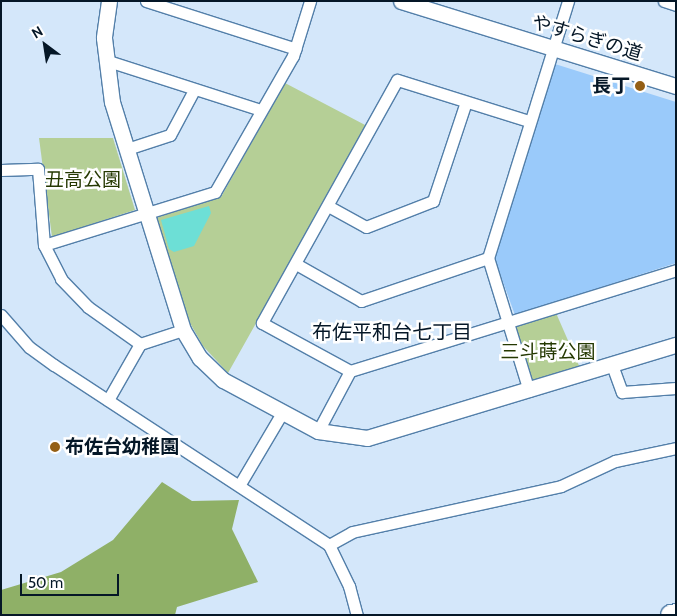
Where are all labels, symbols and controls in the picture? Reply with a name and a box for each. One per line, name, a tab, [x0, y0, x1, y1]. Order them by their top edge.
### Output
street label: やすらぎの道	[529, 10, 645, 66]
north arrow	[20, 20, 70, 70]
text: N	[28, 22, 46, 42]
place label: 長丁	[592, 75, 630, 97]
marker: 長丁	[634, 80, 646, 92]
park label: 丑高公園	[45, 169, 121, 191]
district label: 布佐平和台七丁目	[312, 320, 472, 344]
park label: 三斗蒔公園	[501, 341, 595, 363]
place label: 布佐台幼稚園	[65, 436, 179, 458]
marker: 布佐台幼稚園	[49, 441, 61, 453]
scale bar	[22, 564, 121, 596]
text: 50 m	[28, 574, 63, 592]

